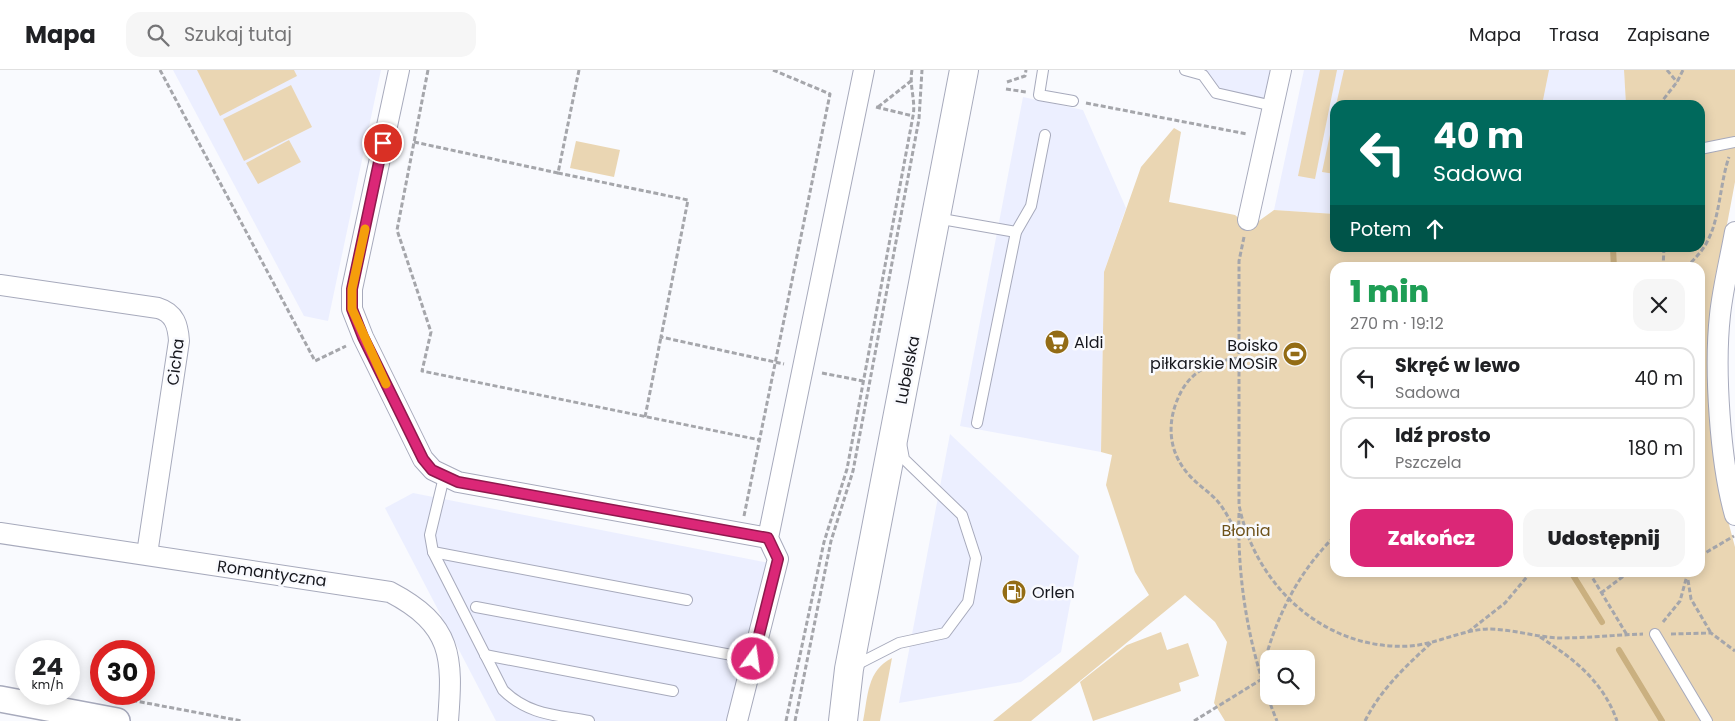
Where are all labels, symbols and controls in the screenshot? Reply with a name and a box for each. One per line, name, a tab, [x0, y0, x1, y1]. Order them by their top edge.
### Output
search box	[126, 12, 476, 57]
text: Mapa	[25, 18, 96, 51]
icon: search	[144, 21, 172, 49]
text: Szukaj tutaj	[184, 21, 292, 48]
text: Mapa	[1469, 22, 1521, 47]
text: Trasa	[1549, 22, 1599, 47]
text: Zapisane	[1627, 22, 1710, 47]
text: 40 m	[1433, 111, 1524, 160]
icon: left	[1350, 120, 1415, 185]
pin	[362, 122, 404, 164]
icon: arrive	[369, 129, 397, 157]
text: Sadowa	[1433, 158, 1523, 189]
icon: ahead	[1421, 215, 1449, 243]
text: Potem	[1350, 216, 1411, 243]
text: 1 min	[1350, 270, 1429, 313]
button: close	[1633, 279, 1685, 331]
text: 270 m · 19:12	[1350, 312, 1444, 335]
supermarket icon: Aldi	[1044, 329, 1070, 355]
place label: Aldi	[1074, 331, 1103, 354]
street label: Lubelska	[890, 334, 925, 406]
place label: Boisko piłkarskie MOSiR	[1150, 334, 1278, 375]
street label: Cicha	[161, 337, 190, 387]
sports icon: Boisko piłkarskie MOSiR	[1282, 341, 1308, 367]
text: Skręć w lewo	[1395, 352, 1520, 379]
icon: left	[1352, 364, 1380, 392]
text: 40 m	[1634, 365, 1683, 392]
text: Sadowa	[1395, 381, 1460, 404]
text: Idź prosto	[1395, 422, 1491, 449]
icon: ahead	[1352, 434, 1380, 462]
text: 180 m	[1628, 435, 1683, 462]
text: Pszczela	[1395, 451, 1462, 474]
button: Zakończ	[1350, 509, 1513, 567]
button: Udostępnij	[1523, 509, 1685, 567]
park label: Błonia	[1221, 519, 1271, 542]
street label: Romantyczna	[216, 554, 328, 593]
fuel station icon: Orlen	[1001, 579, 1027, 605]
place label: Orlen	[1032, 581, 1075, 604]
position arrow	[726, 632, 778, 684]
speed limit sign: 30	[90, 640, 155, 705]
text: 24	[32, 649, 63, 684]
map controls	[1260, 650, 1315, 705]
button: search	[1260, 650, 1315, 705]
text: km/h	[32, 676, 63, 693]

